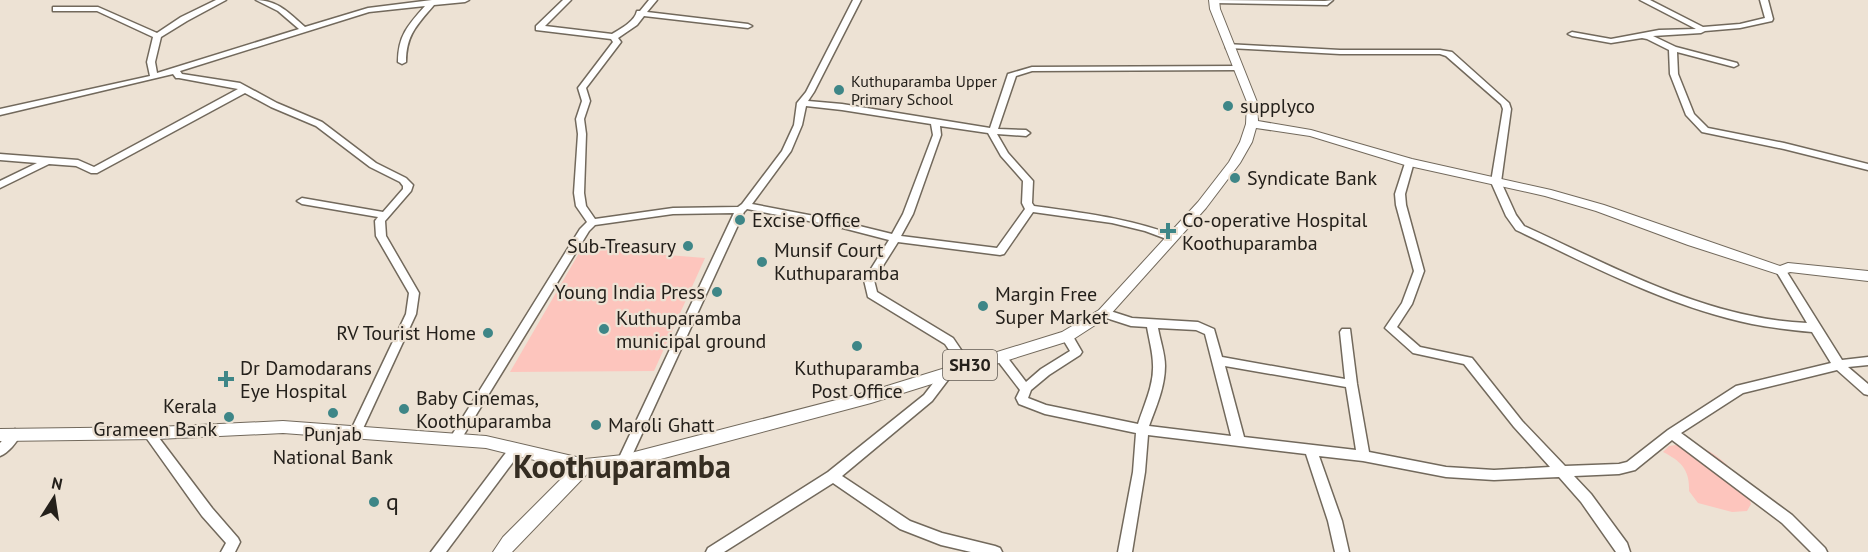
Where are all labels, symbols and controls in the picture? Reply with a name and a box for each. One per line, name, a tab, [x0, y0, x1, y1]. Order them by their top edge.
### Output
place label: Kuthuparamba Upper Primary School	[851, 71, 997, 109]
marker: Kuthuparamba Upper Primary School	[832, 83, 846, 97]
place label: supplyco	[1240, 93, 1315, 119]
marker: supplyco	[1221, 99, 1235, 113]
place label: Syndicate Bank	[1247, 165, 1378, 191]
marker: Syndicate Bank	[1228, 171, 1242, 185]
place label: Excise Office	[752, 207, 860, 233]
place label: Co-operative Hospital Koothuparamba	[1182, 207, 1368, 256]
marker: Excise Office	[733, 213, 747, 227]
marker: Co-operative Hospital Koothuparamba	[1159, 222, 1177, 240]
place label: Sub-Treasury	[567, 233, 677, 259]
place label: Munsif Court Kuthuparamba	[774, 237, 899, 286]
marker: Sub-Treasury	[681, 239, 695, 253]
marker: Munsif Court Kuthuparamba	[755, 255, 769, 269]
place label: Young India Press	[555, 279, 705, 305]
place label: Margin Free Super Market	[995, 281, 1109, 330]
marker: Young India Press	[710, 285, 724, 299]
marker: Margin Free Super Market	[976, 299, 990, 313]
place label: Kuthuparamba municipal ground	[616, 305, 766, 354]
place label: RV Tourist Home	[336, 320, 476, 346]
marker: Kuthuparamba municipal ground	[597, 322, 611, 336]
marker: RV Tourist Home	[481, 326, 495, 340]
marker: Kuthuparamba Post Office	[850, 339, 864, 353]
road number: SH30	[943, 350, 997, 380]
place label: Dr Damodarans Eye Hospital	[240, 355, 372, 404]
place label: Kuthuparamba Post Office	[794, 355, 920, 404]
marker: Dr Damodarans Eye Hospital	[217, 370, 235, 388]
place label: Baby Cinemas, Koothuparamba	[416, 385, 552, 434]
place label: Kerala Grameen Bank	[93, 393, 217, 442]
marker: Baby Cinemas, Koothuparamba	[397, 402, 411, 416]
marker: Punjab National Bank	[326, 406, 340, 420]
marker: Kerala Grameen Bank	[222, 410, 236, 424]
place label: Maroli Ghatt	[608, 412, 715, 438]
marker: Maroli Ghatt	[589, 418, 603, 432]
place label: Punjab National Bank	[273, 421, 394, 470]
district label: Koothuparamba	[513, 445, 731, 487]
north arrow	[24, 468, 84, 528]
text: N	[50, 472, 64, 494]
place label: q	[386, 486, 399, 517]
marker: q	[367, 495, 381, 509]

